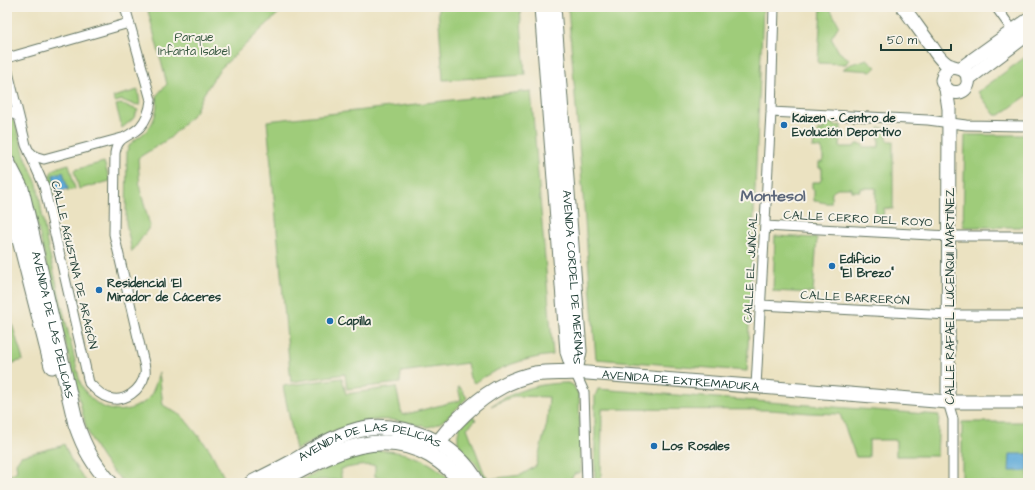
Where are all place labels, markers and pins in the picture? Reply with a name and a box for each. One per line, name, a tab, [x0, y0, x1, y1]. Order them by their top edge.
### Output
place label: Kaizen - Centro de Evolución Deportivo	[792, 110, 901, 142]
marker: Kaizen - Centro de Evolución Deportivo	[779, 120, 789, 130]
place label: Edificio "El Brezo"	[840, 251, 894, 282]
marker: Edificio "El Brezo"	[827, 261, 837, 271]
place label: Residencial 'El Mirador de Cáceres	[107, 275, 221, 306]
marker: Residencial 'El Mirador de Cáceres	[94, 285, 104, 295]
place label: Capilla	[338, 313, 372, 331]
marker: Capilla	[325, 316, 335, 326]
place label: Los Rosales	[662, 438, 730, 455]
marker: Los Rosales	[649, 441, 659, 451]

